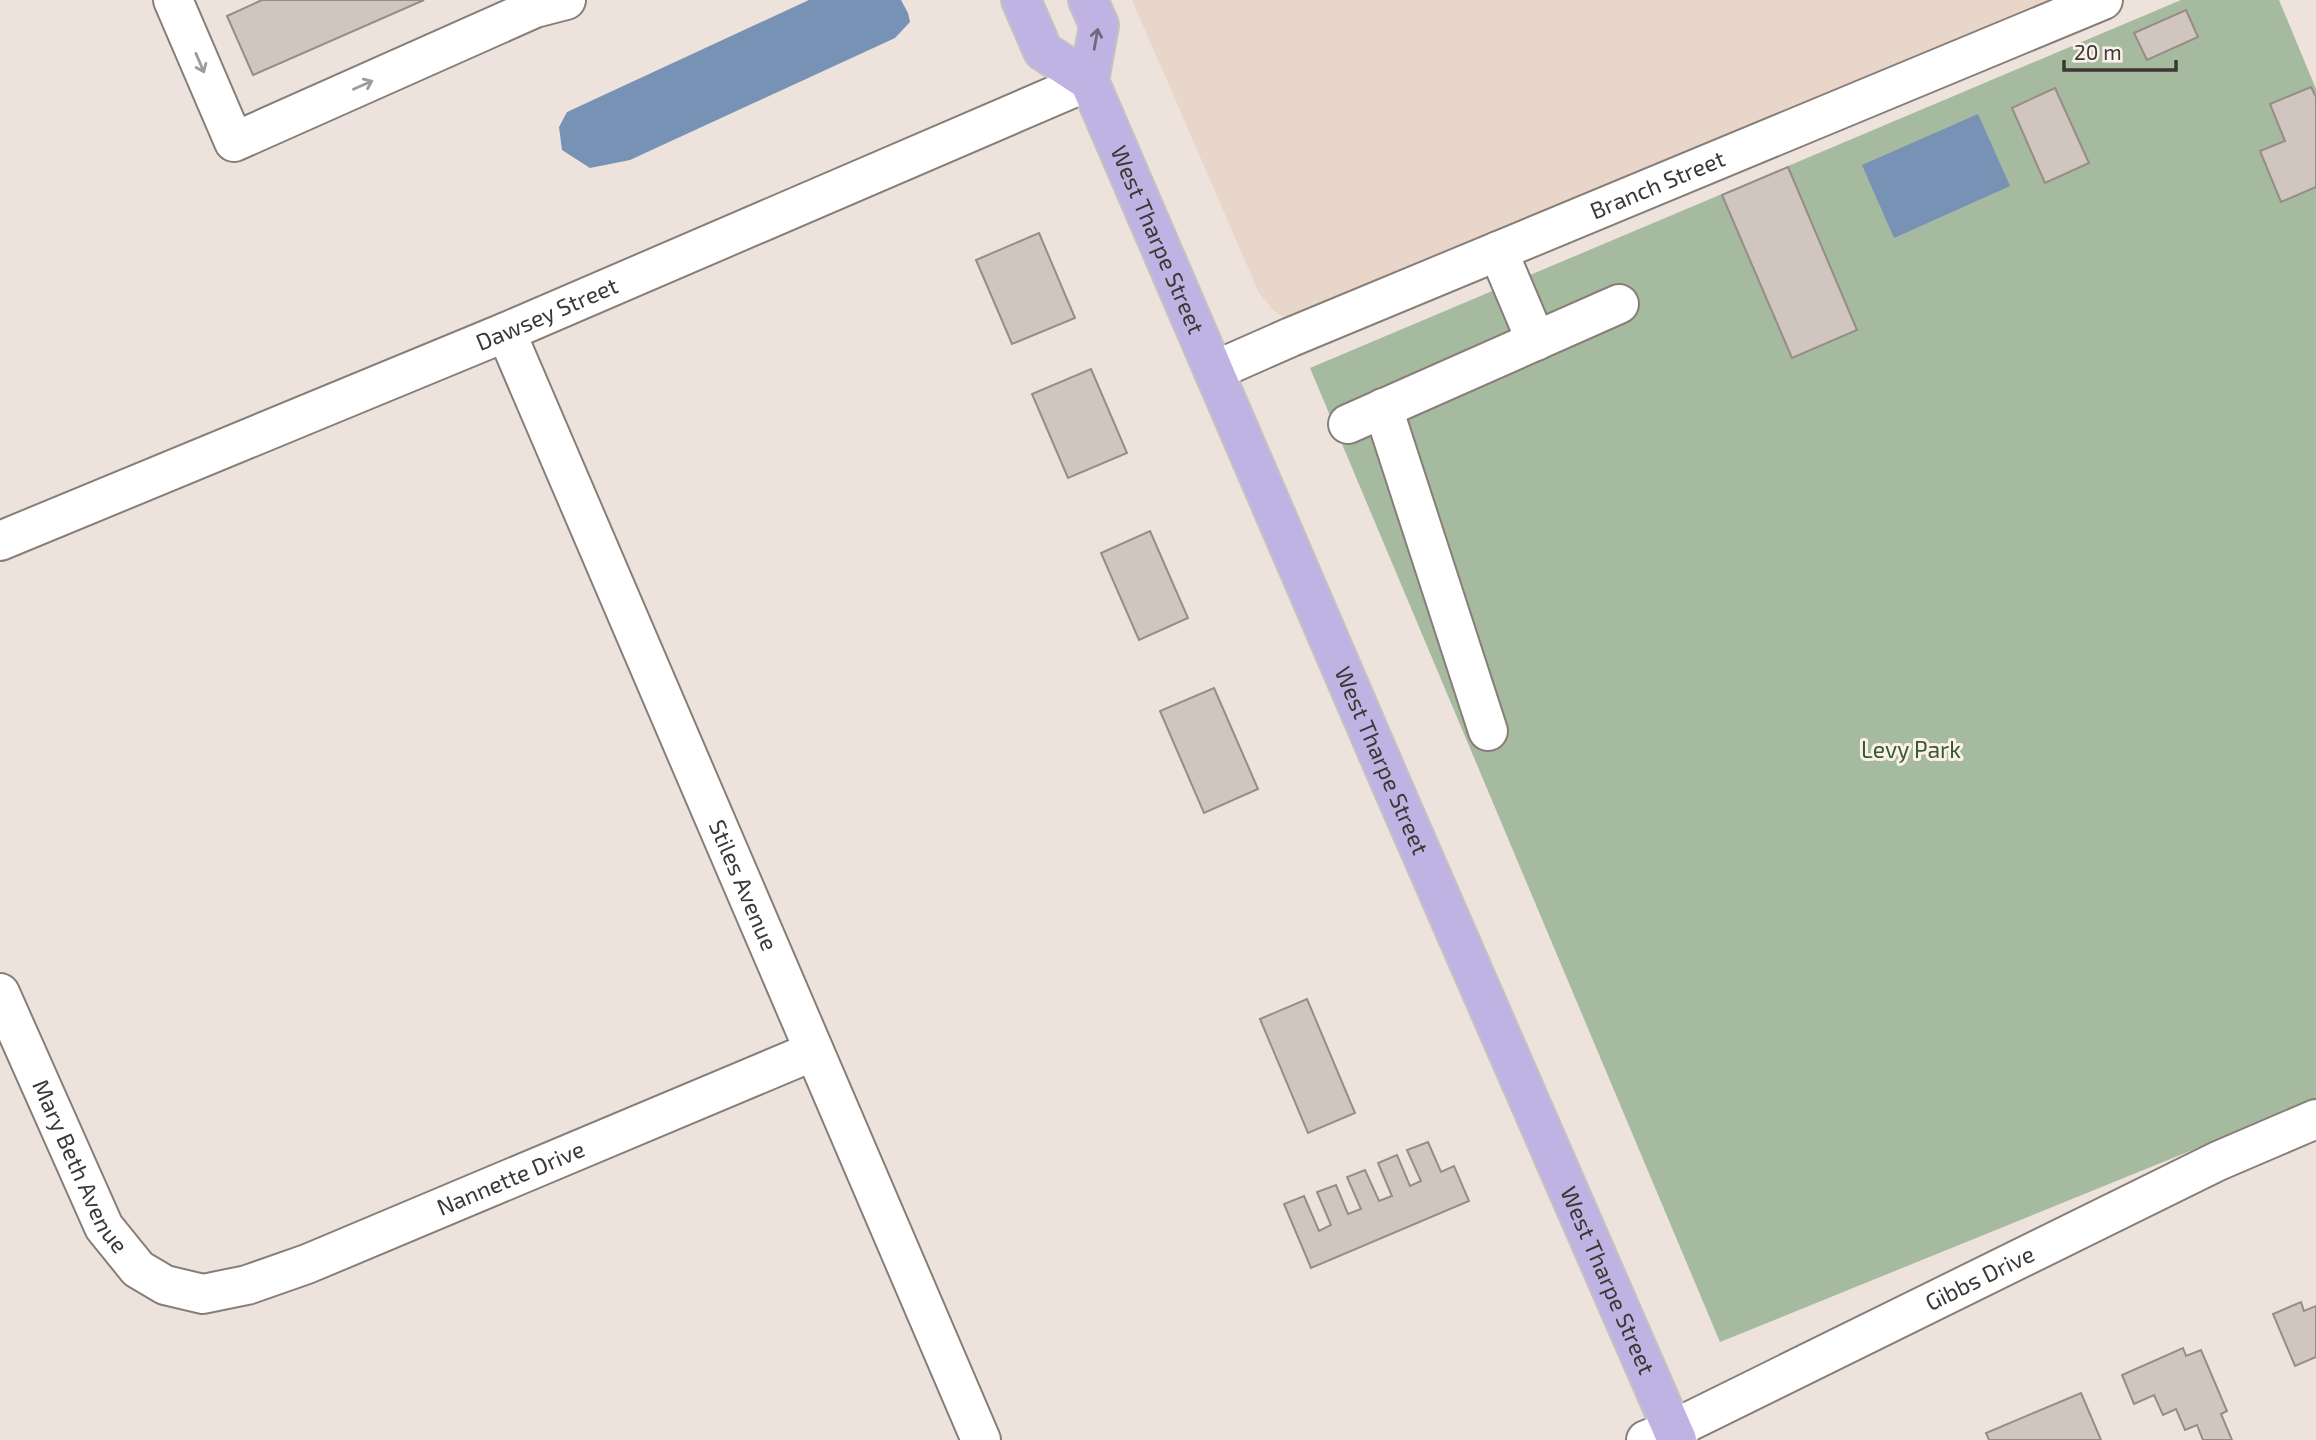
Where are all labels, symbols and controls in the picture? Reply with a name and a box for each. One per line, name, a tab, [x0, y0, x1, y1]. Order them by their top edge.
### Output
one-way arrow	[1090, 28, 1103, 51]
scale bar	[2064, 28, 2176, 72]
text: 20 m	[2074, 39, 2122, 64]
one-way arrow	[194, 52, 207, 73]
one-way arrow	[351, 78, 373, 91]
street label: West Tharpe Street	[1105, 141, 1211, 338]
street label: Branch Street	[1586, 143, 1729, 224]
street label: Dawsey Street	[471, 271, 622, 356]
street label: West Tharpe Street	[1329, 662, 1435, 859]
park label: Levy Park	[1861, 735, 1961, 763]
street label: Stiles Avenue	[704, 815, 785, 955]
street label: Mary Beth Avenue	[27, 1075, 134, 1258]
street label: Nannette Drive	[432, 1134, 588, 1221]
street label: West Tharpe Street	[1555, 1182, 1662, 1379]
street label: Gibbs Drive	[1920, 1239, 2038, 1316]

